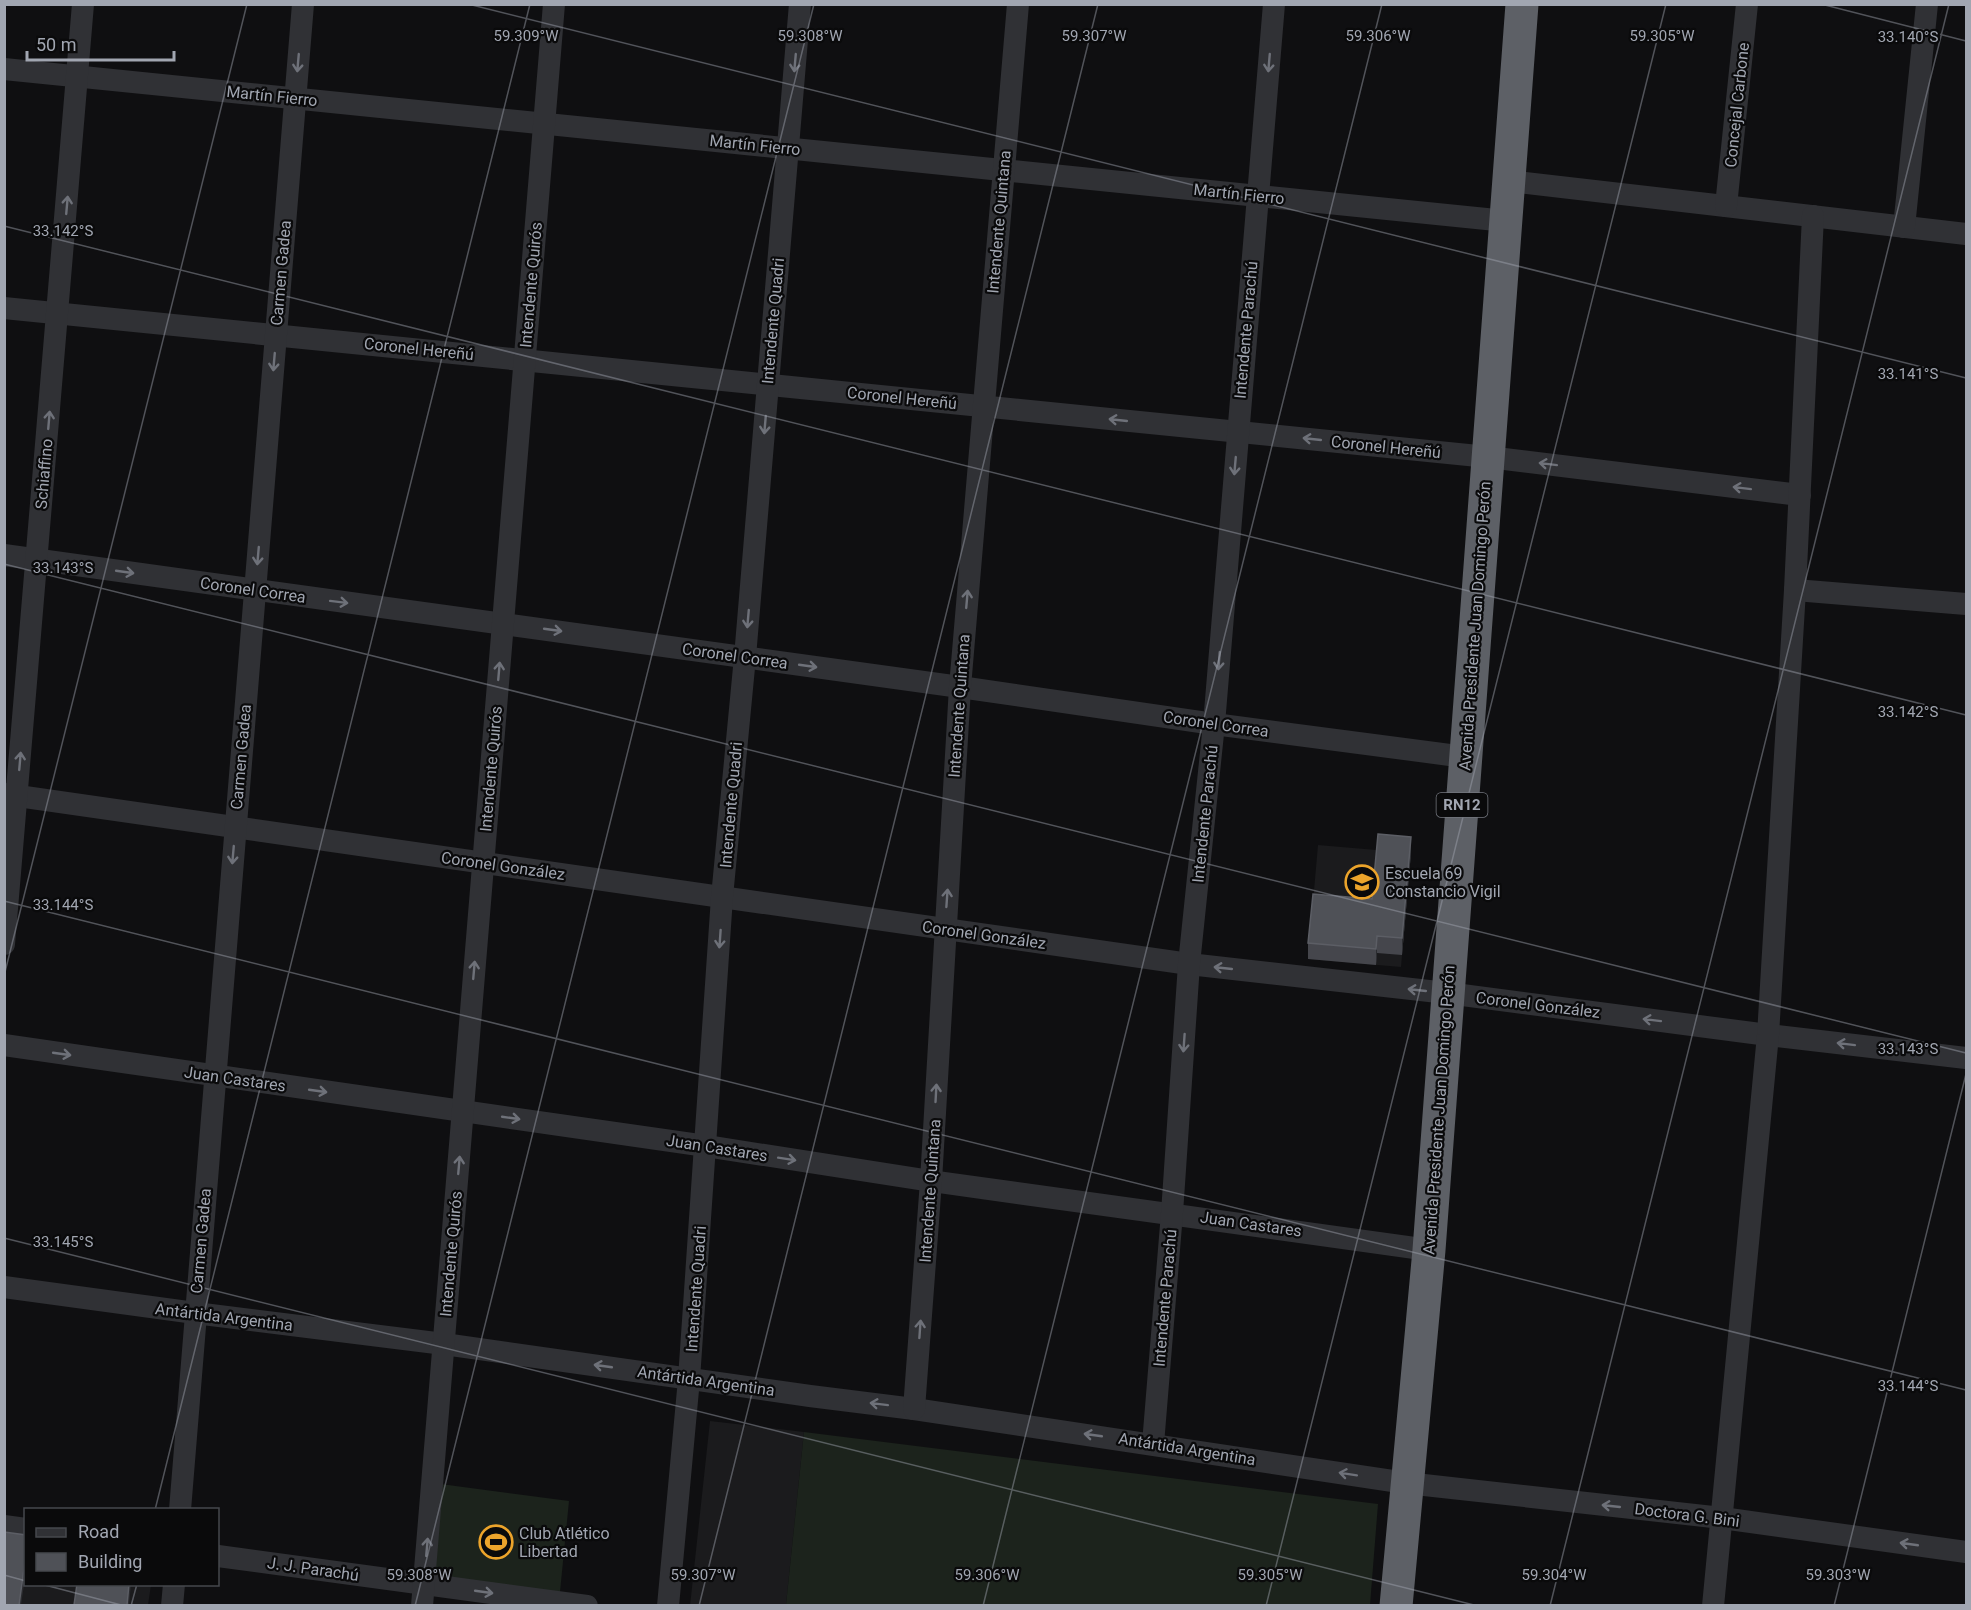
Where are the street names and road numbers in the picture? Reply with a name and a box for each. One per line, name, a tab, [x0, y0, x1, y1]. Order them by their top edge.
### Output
street label: Concejal Carbone	[1721, 42, 1753, 168]
street label: Martín Fierro	[225, 82, 319, 110]
street label: Martín Fierro	[708, 131, 802, 159]
street label: Intendente Quintana	[983, 150, 1015, 294]
street label: Martín Fierro	[1192, 180, 1286, 208]
street label: Carmen Gadea	[267, 220, 295, 326]
street label: Intendente Quirós	[516, 221, 546, 349]
street label: Intendente Quadri	[758, 257, 788, 385]
street label: Intendente Parachú	[1231, 260, 1261, 400]
street label: Coronel Hereñú	[363, 334, 475, 364]
street label: Coronel Hereñú	[846, 383, 958, 413]
street label: Coronel Hereñú	[1330, 432, 1442, 462]
street label: Schiaffino	[31, 438, 57, 510]
street label: Avenida Presidente Juan Domingo Perón	[1455, 481, 1495, 771]
street label: Coronel Correa	[199, 573, 307, 607]
street label: Intendente Quintana	[945, 634, 973, 778]
street label: Coronel Correa	[681, 639, 789, 673]
street label: Carmen Gadea	[227, 704, 255, 810]
street label: Intendente Quirós	[476, 705, 506, 833]
street label: Coronel Correa	[1162, 707, 1270, 741]
street label: Intendente Quadri	[716, 741, 746, 869]
street label: Intendente Parachú	[1188, 744, 1222, 884]
road number: RN12	[1436, 793, 1488, 817]
street label: Coronel González	[440, 848, 566, 884]
street label: Coronel González	[921, 917, 1047, 953]
street label: Avenida Presidente Juan Domingo Perón	[1419, 965, 1459, 1255]
street label: Coronel González	[1475, 988, 1601, 1022]
street label: Juan Castares	[183, 1062, 287, 1096]
street label: Intendente Quintana	[916, 1119, 944, 1263]
street label: Juan Castares	[665, 1131, 769, 1165]
street label: Carmen Gadea	[187, 1188, 215, 1294]
street label: Intendente Quirós	[436, 1190, 466, 1318]
street label: Juan Castares	[1199, 1207, 1303, 1241]
street label: Intendente Quadri	[682, 1225, 710, 1353]
street label: Intendente Parachú	[1150, 1228, 1180, 1368]
street label: Antártida Argentina	[154, 1299, 294, 1335]
street label: Antártida Argentina	[636, 1362, 776, 1400]
street label: Antártida Argentina	[1117, 1429, 1257, 1469]
street label: Doctora G. Bini	[1633, 1499, 1741, 1531]
street label: J. J. Parachú	[266, 1553, 360, 1585]

